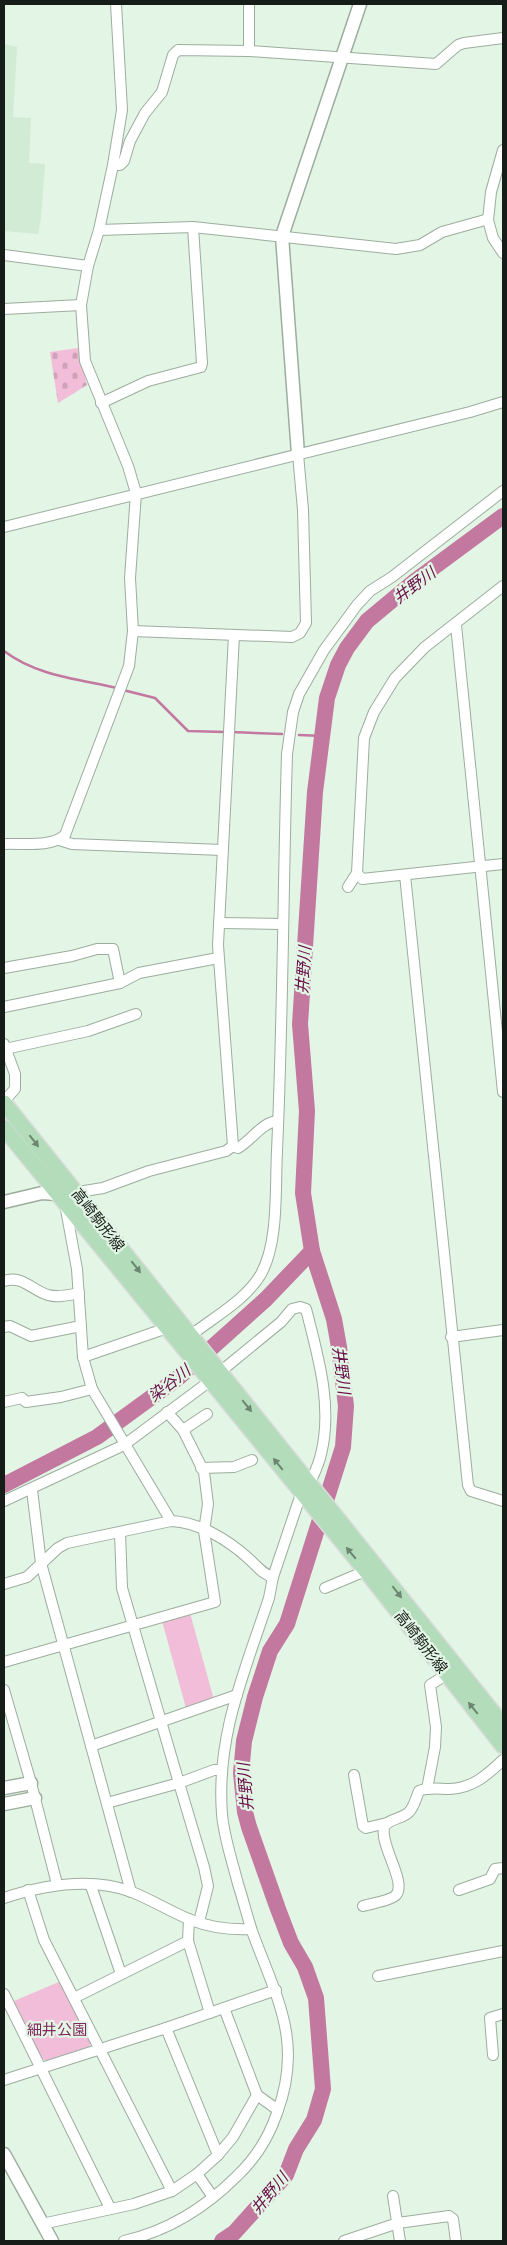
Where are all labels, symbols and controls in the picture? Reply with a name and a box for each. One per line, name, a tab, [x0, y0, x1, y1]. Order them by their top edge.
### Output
water label: 井野川	[389, 562, 440, 607]
water label: 井野川	[292, 943, 314, 995]
one-way arrow	[29, 1134, 40, 1147]
street label: 高崎駒形線	[69, 1185, 128, 1254]
one-way arrow	[130, 1261, 141, 1274]
water label: 井野川	[330, 1345, 354, 1397]
water label: 染谷川	[145, 1360, 195, 1405]
one-way arrow	[242, 1399, 253, 1412]
one-way arrow	[272, 1458, 283, 1471]
one-way arrow	[345, 1547, 356, 1560]
one-way arrow	[392, 1585, 403, 1598]
street label: 高崎駒形線	[392, 1607, 451, 1676]
one-way arrow	[467, 1702, 478, 1715]
water label: 井野川	[234, 1760, 256, 1812]
park label: 細井公園	[27, 2021, 87, 2038]
water label: 井野川	[247, 2167, 293, 2217]

